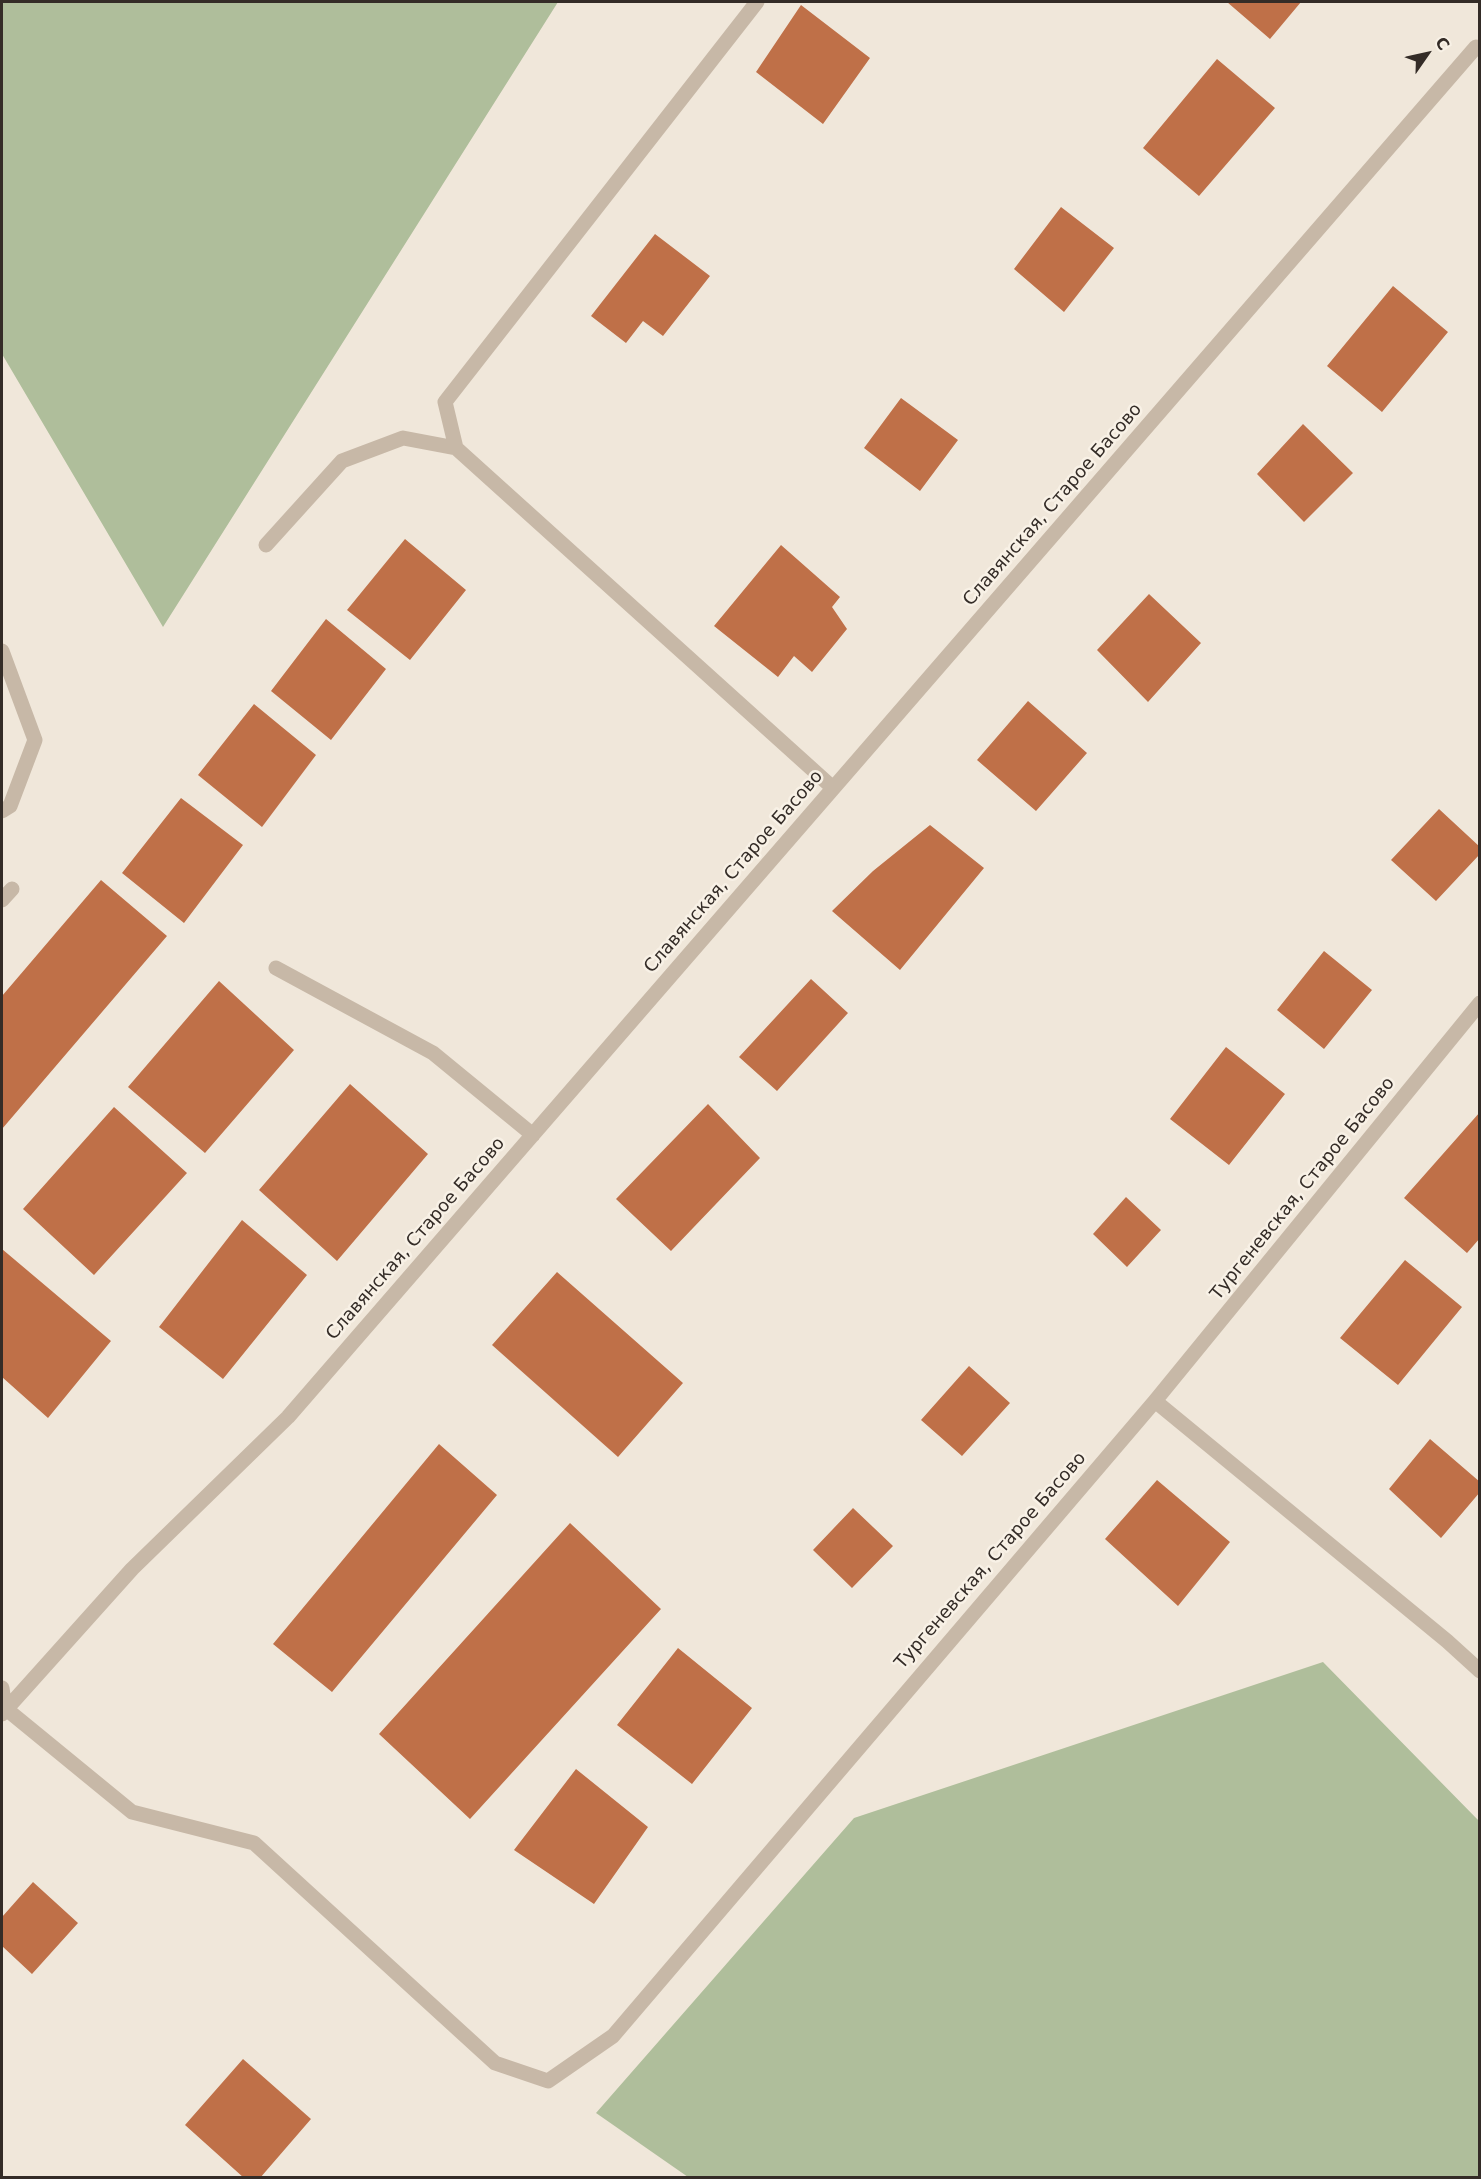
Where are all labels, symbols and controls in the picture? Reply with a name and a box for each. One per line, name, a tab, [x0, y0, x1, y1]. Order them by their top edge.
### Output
north arrow	[1397, 24, 1457, 84]
text: С	[1431, 33, 1453, 54]
street label: Славянская, Старое Басово	[959, 399, 1147, 611]
street label: Славянская, Старое Басово	[640, 766, 828, 978]
street label: Тургеневская, Старое Басово	[1206, 1073, 1400, 1305]
street label: Славянская, Старое Басово	[322, 1133, 510, 1345]
street label: Тургеневская, Старое Басово	[891, 1448, 1091, 1674]

